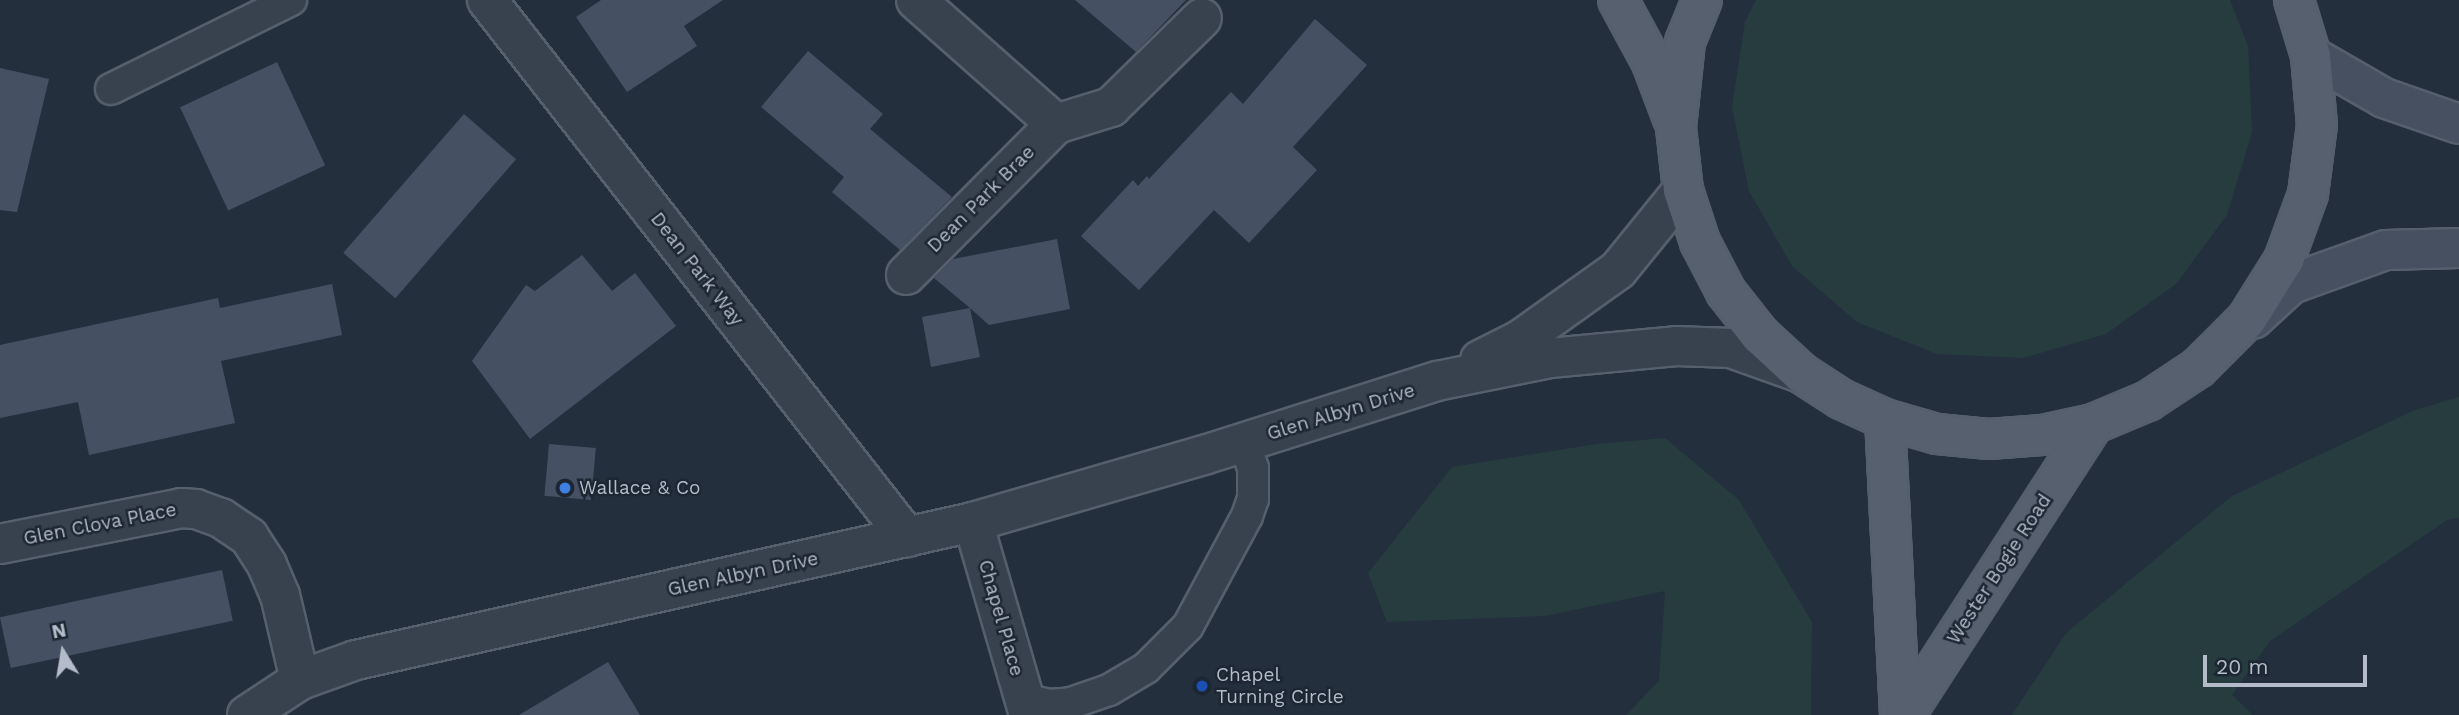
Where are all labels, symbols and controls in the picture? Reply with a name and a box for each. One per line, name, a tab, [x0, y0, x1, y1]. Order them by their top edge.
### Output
street label: Dean Park Brae	[923, 141, 1039, 257]
street label: Dean Park Way	[645, 207, 749, 331]
street label: Glen Albyn Drive	[1264, 379, 1418, 445]
place label: Wallace & Co	[579, 477, 700, 499]
marker: Wallace & Co	[557, 480, 573, 496]
street label: Wester Bogie Road	[1942, 490, 2056, 648]
street label: Glen Clova Place	[21, 498, 179, 550]
street label: Glen Albyn Drive	[665, 547, 821, 601]
street label: Chapel Place	[973, 557, 1029, 679]
north arrow	[28, 617, 98, 687]
text: N	[50, 618, 68, 644]
scale bar	[2207, 642, 2372, 686]
text: 20 m	[2216, 654, 2268, 679]
place label: Chapel Turning Circle	[1216, 664, 1344, 708]
marker: Chapel Turning Circle	[1194, 678, 1210, 694]

